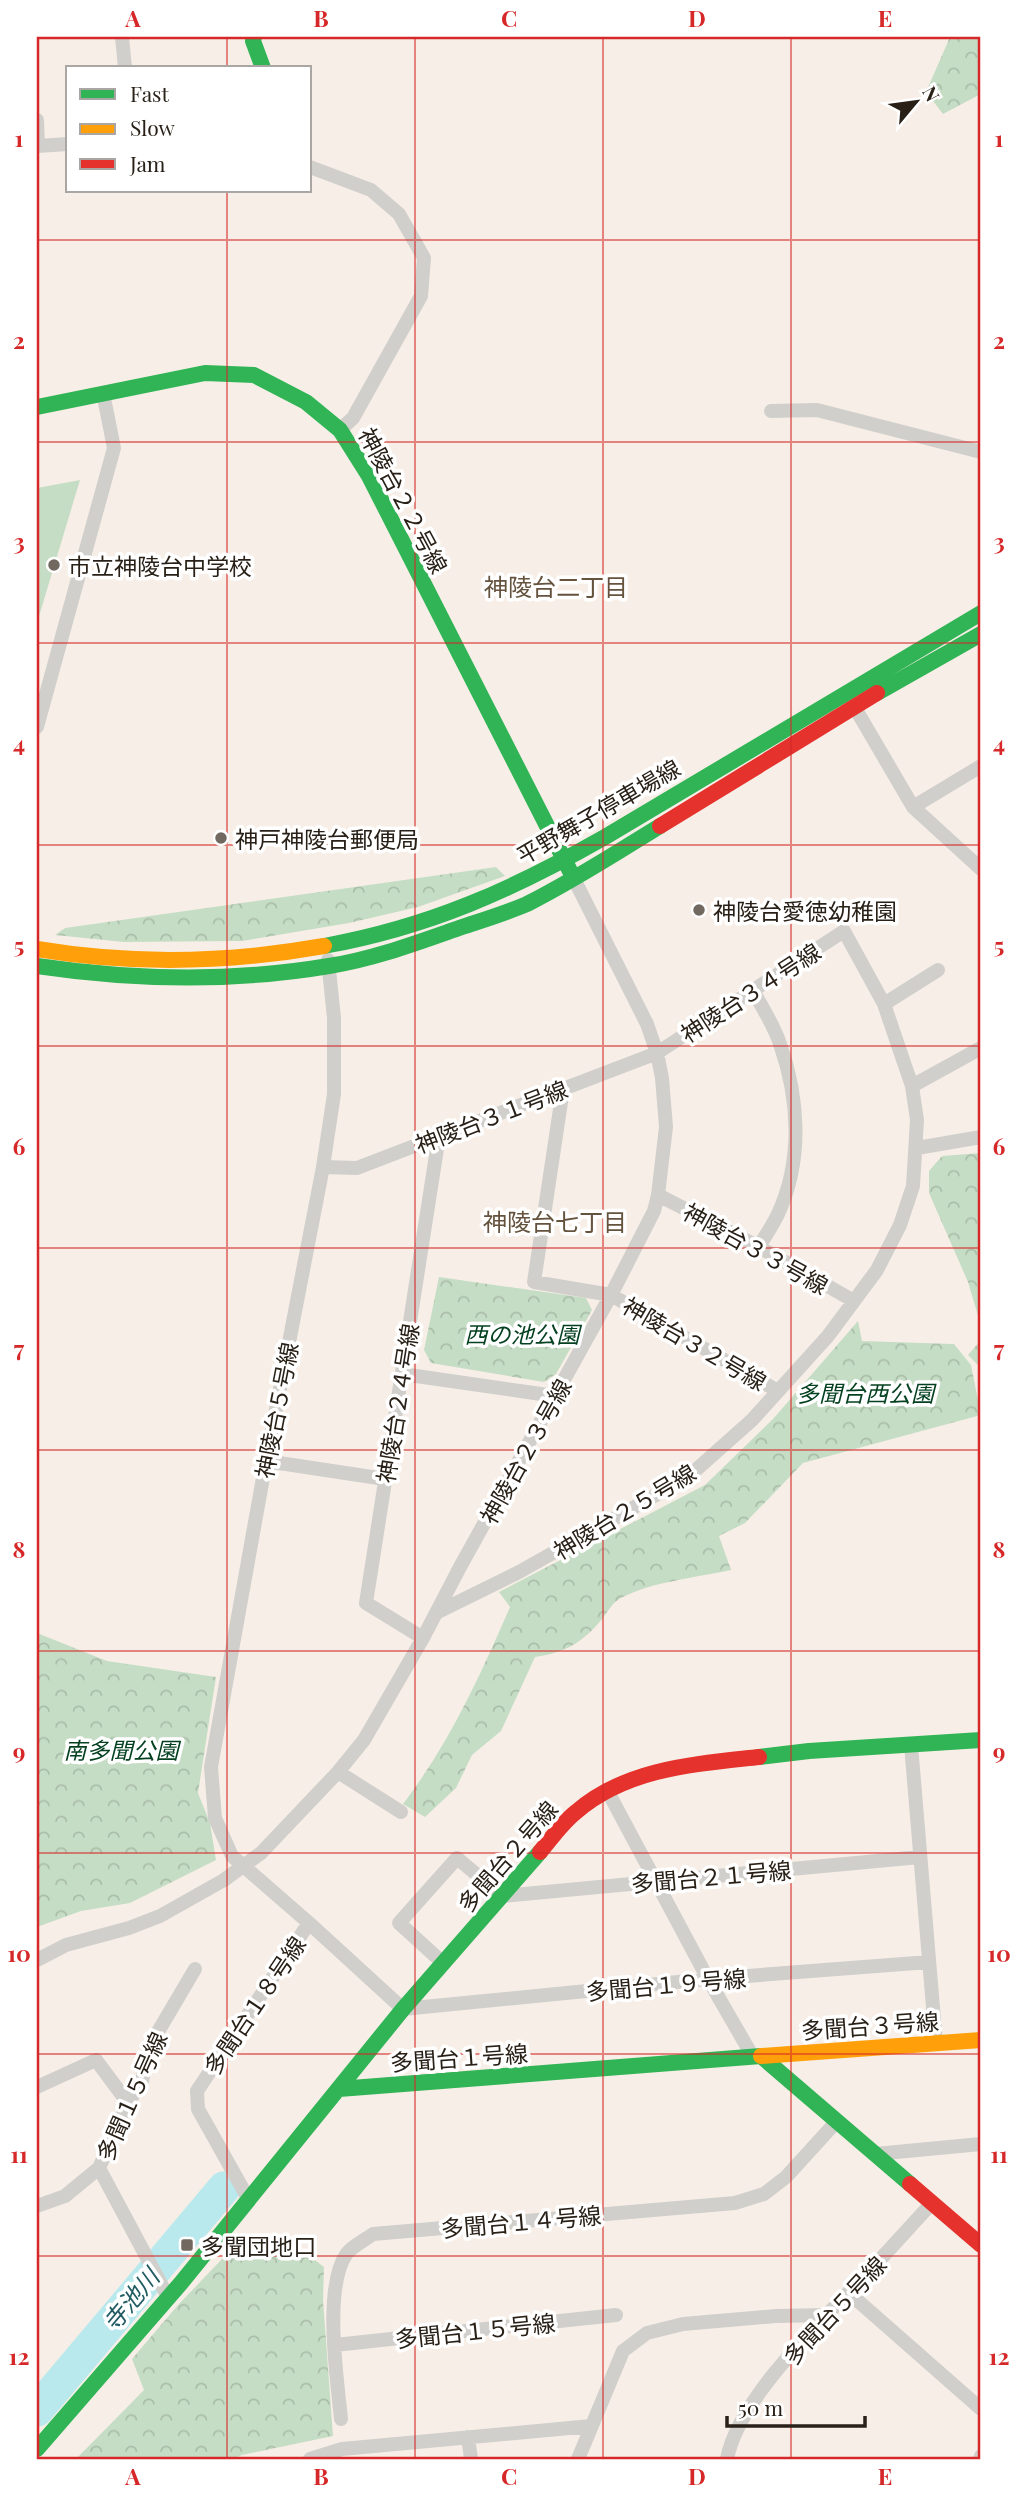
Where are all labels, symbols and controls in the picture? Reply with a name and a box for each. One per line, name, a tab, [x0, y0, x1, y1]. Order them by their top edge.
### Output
text: A	[124, 2, 141, 33]
text: B	[313, 2, 329, 33]
text: C	[501, 2, 517, 33]
text: D	[688, 2, 706, 33]
text: E	[878, 2, 892, 33]
legend	[66, 66, 312, 192]
north arrow	[881, 66, 951, 136]
text: Fast	[130, 79, 169, 107]
text: N	[917, 81, 947, 106]
text: Slow	[130, 113, 175, 141]
text: 1	[15, 122, 24, 153]
text: 1	[995, 122, 1004, 153]
text: Jam	[129, 149, 166, 177]
text: 2	[13, 324, 25, 355]
text: 2	[993, 324, 1005, 355]
street label: 神陵台２２号線	[353, 422, 455, 578]
text: 3	[13, 525, 25, 556]
text: 3	[993, 525, 1005, 556]
place label: 市立神陵台中学校	[68, 550, 252, 581]
marker: 市立神陵台中学校	[46, 557, 62, 573]
district label: 神陵台二丁目	[484, 570, 628, 602]
text: 4	[13, 727, 25, 758]
text: 4	[993, 727, 1005, 758]
street label: 平野舞子停車場線	[511, 752, 685, 870]
place label: 神戸神陵台郵便局	[235, 823, 419, 854]
marker: 神戸神陵台郵便局	[213, 830, 229, 846]
place label: 神陵台愛徳幼稚園	[713, 895, 897, 926]
marker: 神陵台愛徳幼稚園	[691, 902, 707, 918]
text: 5	[14, 929, 24, 960]
text: 5	[994, 929, 1004, 960]
street label: 神陵台３４号線	[674, 935, 826, 1049]
street label: 神陵台３１号線	[410, 1073, 572, 1159]
text: 6	[13, 1130, 26, 1161]
text: 6	[993, 1130, 1006, 1161]
street label: 神陵台３３号線	[678, 1195, 834, 1301]
district label: 神陵台七丁目	[483, 1205, 627, 1237]
street label: 神陵台３２号線	[618, 1289, 772, 1397]
park label: 西の池公園	[465, 1318, 583, 1349]
street label: 神陵台２４号線	[369, 1321, 425, 1485]
text: 7	[14, 1332, 25, 1363]
text: 7	[994, 1332, 1005, 1363]
street label: 神陵台５号線	[248, 1339, 304, 1481]
street label: 神陵台２３号線	[472, 1373, 578, 1529]
park label: 多聞台西公園	[796, 1377, 937, 1408]
street label: 神陵台２５号線	[547, 1456, 701, 1566]
text: 8	[13, 1533, 25, 1564]
text: 8	[993, 1533, 1005, 1564]
park label: 南多聞公園	[64, 1734, 182, 1765]
text: 9	[13, 1735, 25, 1766]
text: 9	[993, 1735, 1005, 1766]
street label: 多聞台２号線	[450, 1794, 564, 1918]
street label: 多聞台２１号線	[629, 1854, 793, 1898]
street label: 多聞台１８号線	[196, 1930, 312, 2080]
text: 10	[7, 1937, 31, 1968]
text: 10	[987, 1937, 1011, 1968]
street label: 多聞台１９号線	[584, 1962, 748, 2006]
street label: 多聞台３号線	[800, 2005, 940, 2045]
street label: 多聞１５号線	[89, 2027, 173, 2165]
street label: 多聞台１号線	[389, 2037, 529, 2077]
text: 11	[10, 2138, 28, 2169]
text: 11	[990, 2138, 1008, 2169]
street label: 多聞台１４号線	[439, 2199, 603, 2243]
place label: 多聞団地口	[201, 2230, 316, 2261]
marker: 多聞団地口	[179, 2237, 195, 2253]
street label: 多聞台５号線	[776, 2249, 892, 2371]
water label: 寺池川	[95, 2259, 167, 2337]
street label: 多聞台１５号線	[393, 2306, 557, 2354]
text: 12	[9, 2340, 29, 2371]
text: 12	[989, 2340, 1009, 2371]
scale bar	[727, 2384, 866, 2428]
text: 50 m	[738, 2393, 784, 2421]
text: A	[124, 2460, 141, 2491]
text: B	[313, 2460, 329, 2491]
text: C	[501, 2460, 517, 2491]
text: D	[688, 2460, 706, 2491]
text: E	[878, 2460, 892, 2491]

